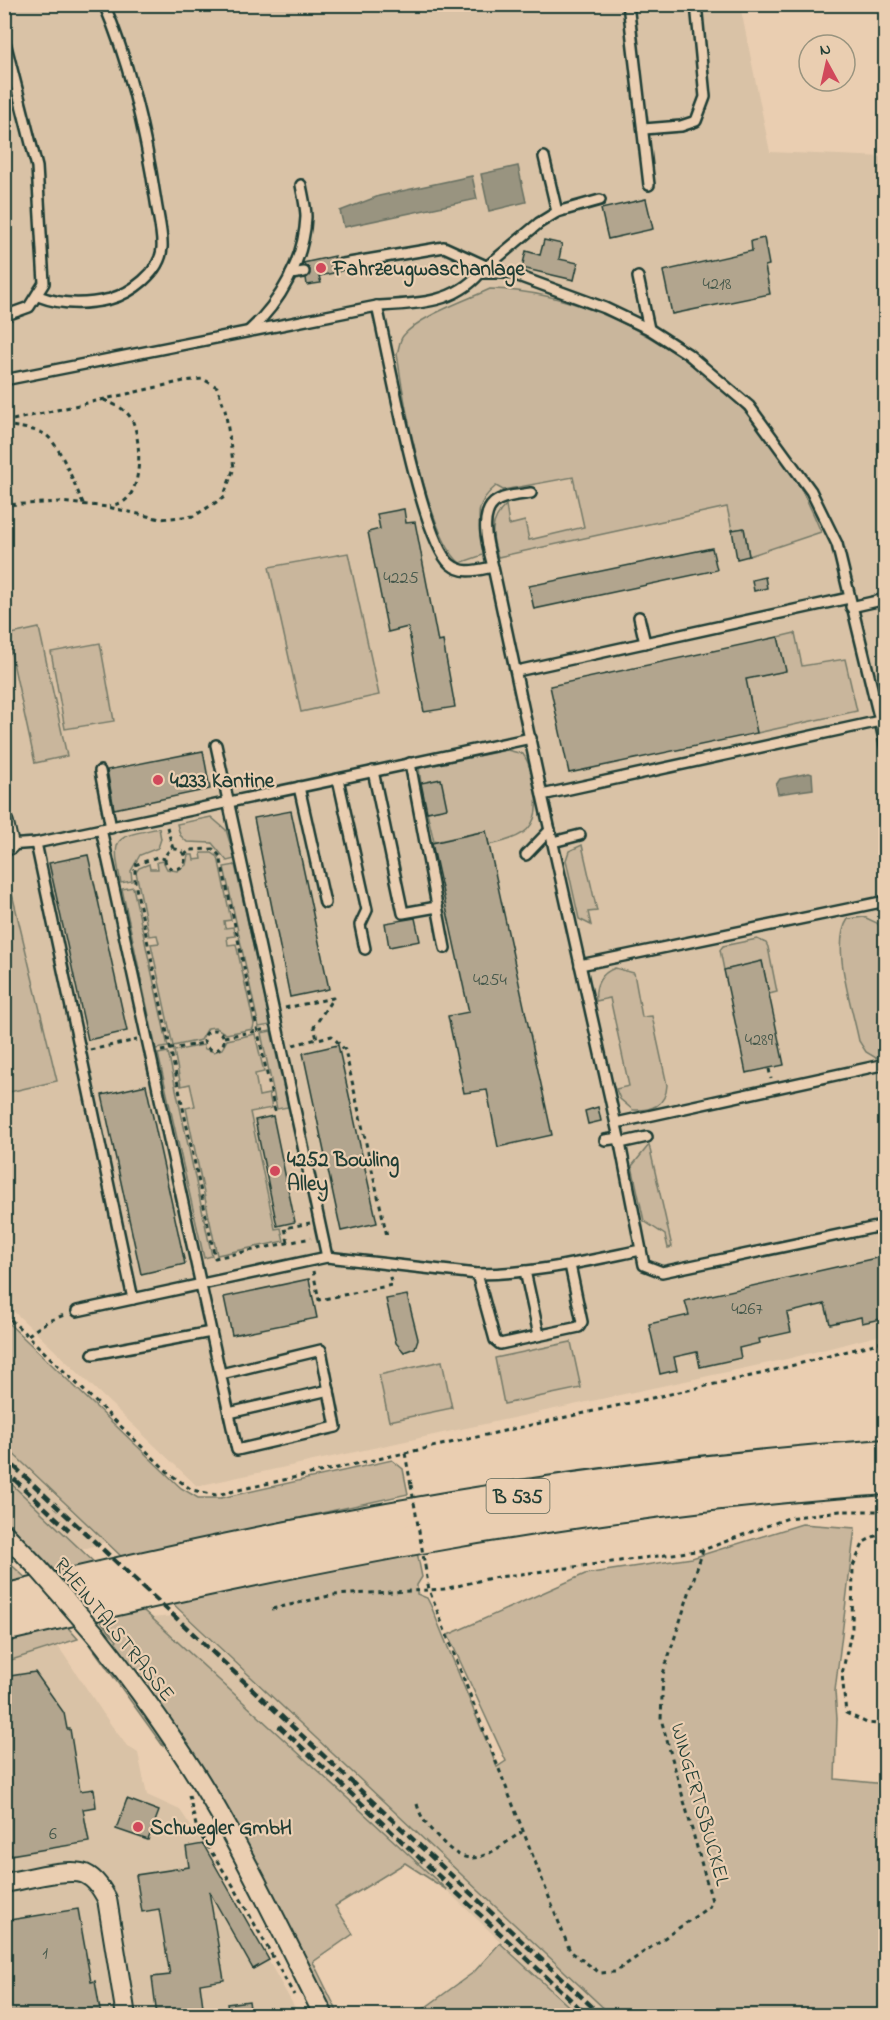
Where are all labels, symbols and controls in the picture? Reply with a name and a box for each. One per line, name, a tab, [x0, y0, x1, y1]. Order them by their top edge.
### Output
north arrow	[797, 33, 857, 93]
text: N	[818, 37, 832, 63]
place label: Fahrzeugwaschanlage	[332, 255, 525, 287]
marker: Fahrzeugwaschanlage	[314, 261, 328, 275]
house number: 4218	[703, 272, 732, 298]
house number: 4225	[383, 566, 419, 592]
place label: 4233 Kantine	[170, 767, 275, 797]
marker: 4233 Kantine	[151, 773, 165, 787]
house number: 4254	[473, 968, 508, 994]
house number: 4289	[745, 1028, 774, 1054]
place label: 4252 Bowling Alley	[287, 1146, 399, 1202]
marker: 4252 Bowling Alley	[268, 1164, 282, 1178]
house number: 4267	[731, 1297, 763, 1323]
road number: B 535	[486, 1479, 550, 1513]
street label: RHEINTALSTRASSE	[46, 1552, 181, 1709]
street label: WINGERTSBUCKEL	[662, 1720, 737, 1890]
place label: Schwegler GmbH	[150, 1814, 292, 1846]
marker: Schwegler GmbH	[131, 1820, 145, 1834]
house number: 6	[49, 1822, 57, 1848]
house number: 1	[42, 1941, 48, 1967]

